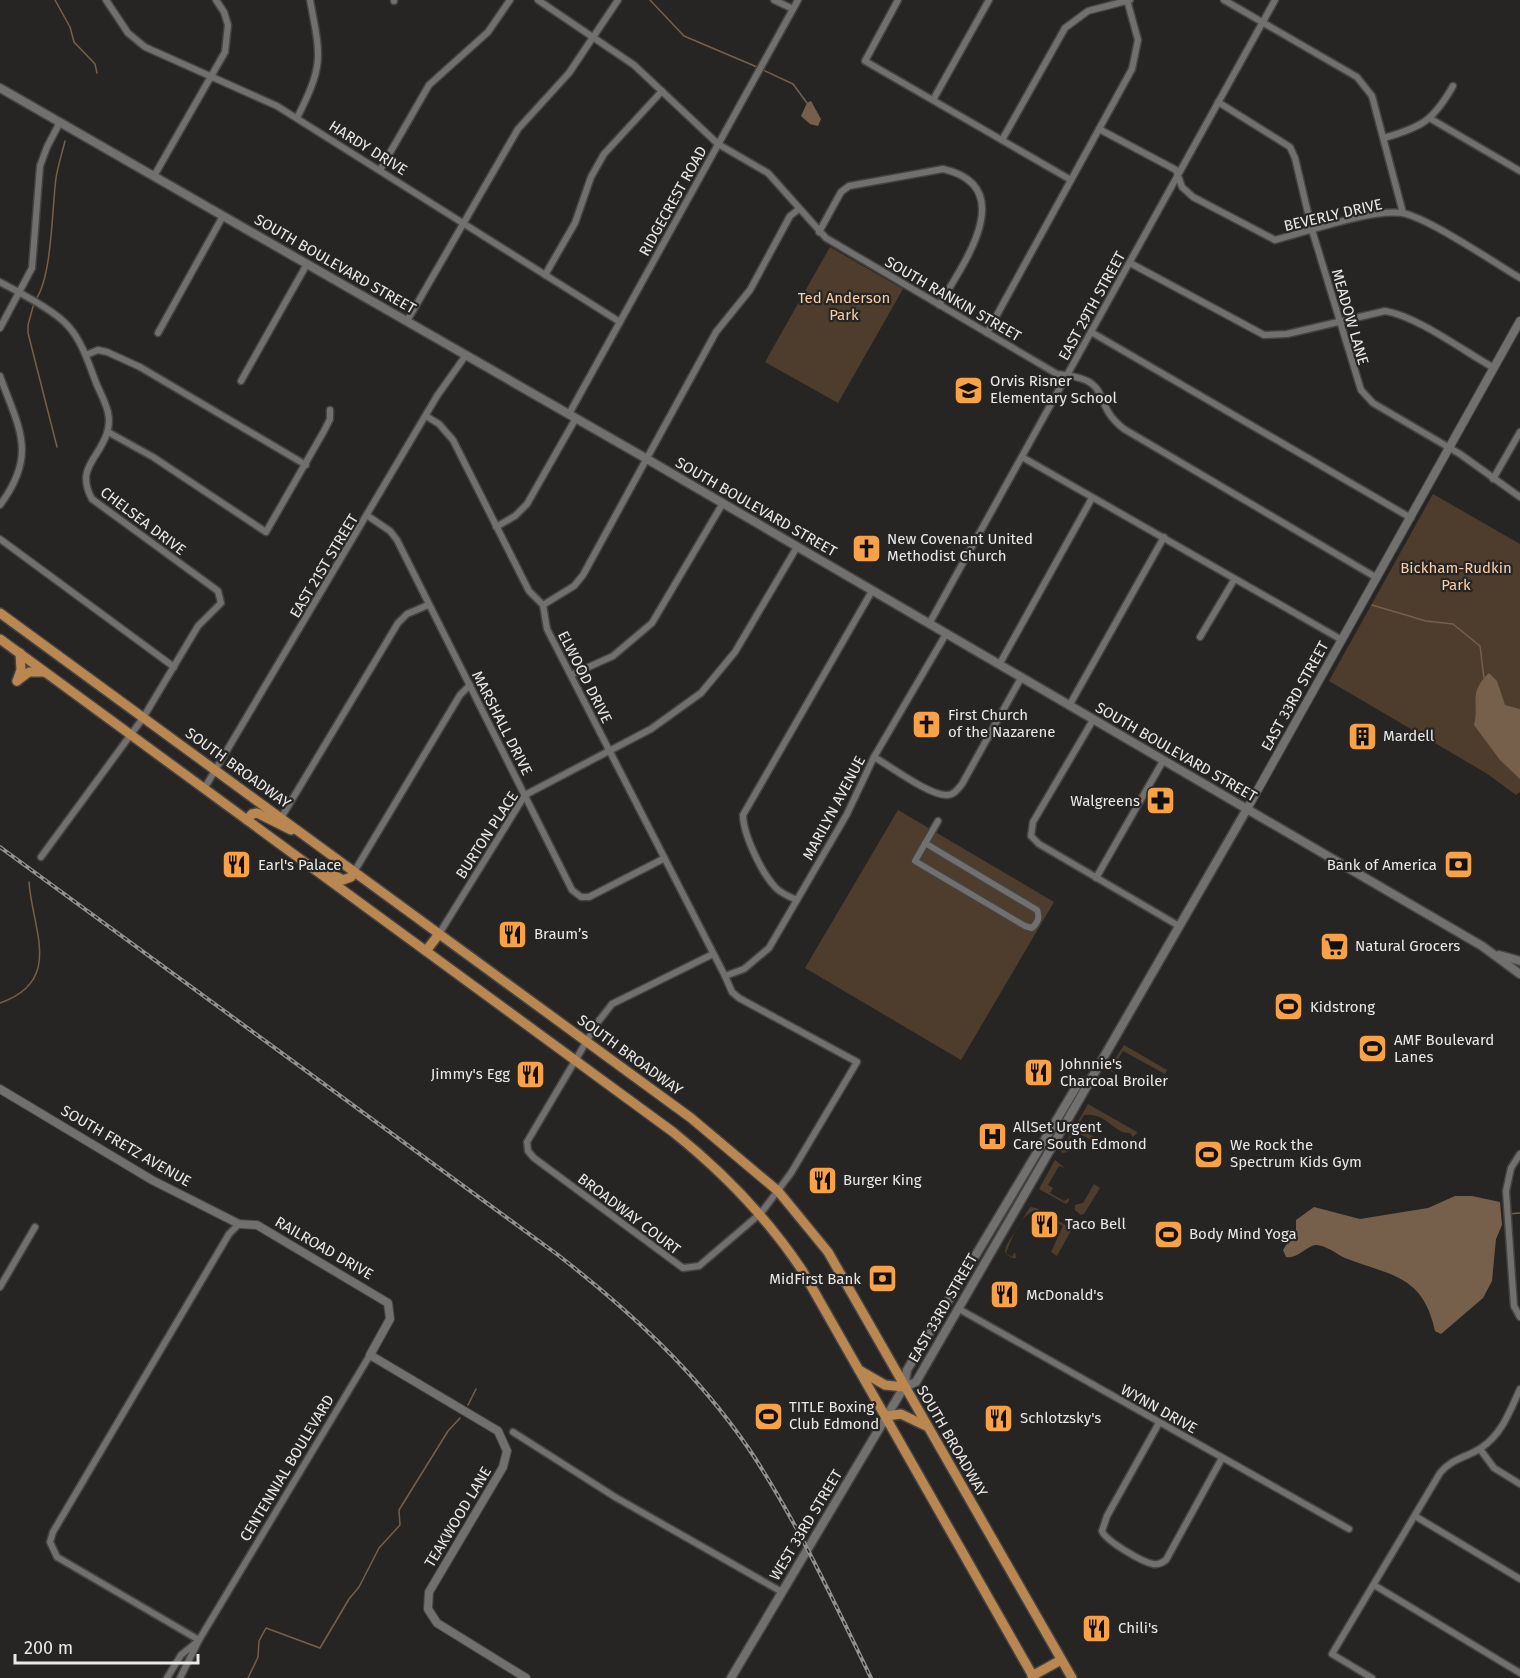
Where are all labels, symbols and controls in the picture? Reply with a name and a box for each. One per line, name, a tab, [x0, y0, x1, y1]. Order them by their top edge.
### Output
street label: HARDY DRIVE	[326, 117, 410, 179]
street label: RIDGECREST ROAD	[635, 143, 711, 259]
street label: BEVERLY DRIVE	[1282, 195, 1384, 235]
street label: SOUTH BOULEVARD STREET	[251, 210, 419, 318]
street label: EAST 29TH STREET	[1055, 248, 1129, 363]
street label: SOUTH RANKIN STREET	[882, 253, 1025, 345]
street label: MEADOW LANE	[1328, 267, 1372, 367]
park label: Ted Anderson Park	[798, 289, 890, 324]
place label: Orvis Risner Elementary School	[990, 372, 1118, 407]
school or university icon: Orvis Risner Elementary School	[953, 374, 985, 406]
street label: SOUTH BOULEVARD STREET	[672, 453, 840, 561]
street label: CHELSEA DRIVE	[97, 483, 189, 559]
street label: EAST 21ST STREET	[286, 511, 362, 621]
place label: New Covenant United Methodist Church	[887, 530, 1033, 565]
church icon: New Covenant United Methodist Church	[850, 532, 882, 564]
park label: Bickham-Rudkin Park	[1400, 559, 1512, 594]
street label: ELWOOD DRIVE	[554, 628, 616, 726]
street label: EAST 33RD STREET	[1257, 638, 1333, 754]
street label: MARSHALL DRIVE	[468, 668, 536, 778]
street label: SOUTH BOULEVARD STREET	[1092, 698, 1260, 806]
place label: First Church of the Nazarene	[948, 706, 1056, 741]
church icon: First Church of the Nazarene	[911, 708, 943, 740]
building icon: Mardell	[1346, 720, 1378, 752]
street label: SOUTH BROADWAY	[182, 724, 295, 813]
place label: Mardell	[1383, 727, 1435, 745]
street label: MARILYN AVENUE	[799, 753, 869, 863]
pharmacy icon: Walgreens	[1145, 785, 1177, 817]
street label: BURTON PLACE	[452, 788, 522, 882]
place label: Walgreens	[1070, 792, 1140, 810]
restaurant icon: Earl's Palace	[221, 849, 253, 881]
bank icon: Bank of America	[1442, 849, 1474, 881]
place label: Earl's Palace	[258, 856, 342, 874]
place label: Bank of America	[1327, 856, 1437, 874]
restaurant icon: Braum’s	[497, 918, 529, 950]
place label: Braum’s	[534, 925, 588, 943]
supermarket icon: Natural Grocers	[1318, 930, 1350, 962]
place label: Natural Grocers	[1355, 937, 1460, 955]
sports icon: Kidstrong	[1273, 991, 1305, 1023]
place label: Kidstrong	[1310, 998, 1375, 1016]
street label: SOUTH BROADWAY	[574, 1011, 687, 1100]
place label: AMF Boulevard Lanes	[1394, 1031, 1494, 1066]
sports icon: AMF Boulevard Lanes	[1357, 1033, 1389, 1065]
place label: Johnnie's Charcoal Broiler	[1060, 1055, 1168, 1090]
restaurant icon: Johnnie's Charcoal Broiler	[1023, 1057, 1055, 1089]
restaurant icon: Jimmy's Egg	[515, 1058, 547, 1090]
place label: Jimmy's Egg	[431, 1065, 510, 1083]
street label: SOUTH FRETZ AVENUE	[58, 1101, 194, 1191]
place label: AllSet Urgent Care South Edmond	[1013, 1118, 1147, 1153]
hospital icon: AllSet Urgent Care South Edmond	[976, 1120, 1008, 1152]
place label: We Rock the Spectrum Kids Gym	[1230, 1136, 1362, 1171]
sports icon: We Rock the Spectrum Kids Gym	[1193, 1138, 1225, 1170]
restaurant icon: Burger King	[806, 1164, 838, 1196]
street label: BROADWAY COURT	[574, 1170, 684, 1259]
place label: Burger King	[843, 1171, 922, 1189]
restaurant icon: Taco Bell	[1028, 1208, 1060, 1240]
street label: RAILROAD DRIVE	[272, 1213, 376, 1283]
place label: Taco Bell	[1065, 1215, 1126, 1233]
sports icon: Body Mind Yoga	[1152, 1218, 1184, 1250]
place label: Body Mind Yoga	[1189, 1225, 1297, 1243]
street label: EAST 33RD STREET	[905, 1250, 982, 1365]
bank icon: MidFirst Bank	[866, 1263, 898, 1295]
place label: MidFirst Bank	[769, 1270, 861, 1288]
restaurant icon: McDonald's	[989, 1279, 1021, 1311]
place label: McDonald's	[1026, 1286, 1104, 1304]
street label: WYNN DRIVE	[1118, 1381, 1200, 1437]
street label: SOUTH BROADWAY	[913, 1382, 992, 1500]
street label: CENTENNIAL BOULEVARD	[236, 1391, 338, 1545]
place label: TITLE Boxing Club Edmond	[789, 1398, 879, 1433]
sports icon: TITLE Boxing Club Edmond	[752, 1400, 784, 1432]
restaurant icon: Schlotzsky's	[983, 1402, 1015, 1434]
place label: Schlotzsky's	[1020, 1409, 1101, 1427]
street label: TEAKWOOD LANE	[421, 1463, 495, 1571]
street label: WEST 33RD STREET	[766, 1466, 846, 1584]
restaurant icon: Chili's	[1081, 1612, 1113, 1644]
place label: Chili's	[1118, 1619, 1158, 1637]
scale bar	[15, 1627, 198, 1665]
text: 200 m	[24, 1637, 73, 1659]

